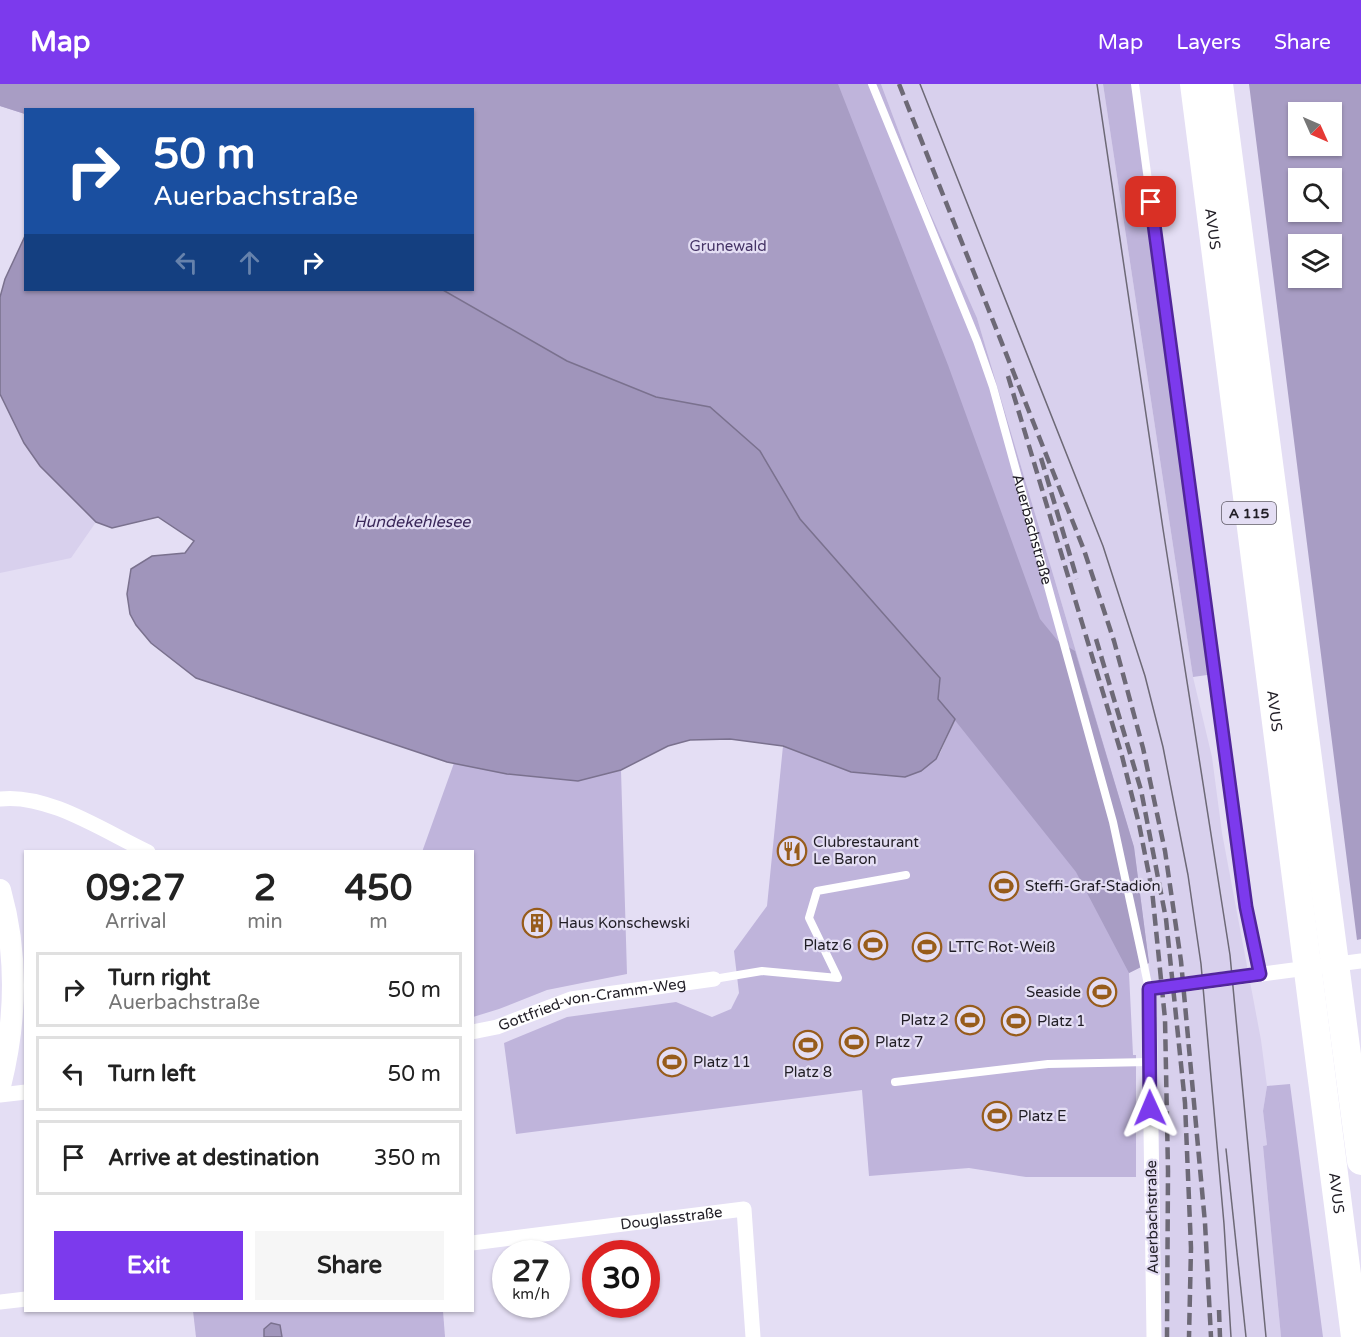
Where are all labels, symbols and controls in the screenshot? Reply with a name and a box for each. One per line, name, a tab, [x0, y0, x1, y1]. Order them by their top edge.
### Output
text: Map	[30, 25, 90, 59]
text: Map	[1098, 30, 1143, 55]
text: Layers	[1176, 30, 1241, 55]
text: Share	[1274, 30, 1331, 55]
north arrow	[1288, 102, 1342, 156]
map controls	[1288, 102, 1342, 288]
text: 50 m	[153, 129, 255, 180]
icon: right	[54, 132, 132, 210]
button: search	[1288, 168, 1342, 222]
pin	[1125, 176, 1176, 227]
text: Auerbachstraße	[153, 180, 358, 213]
icon: arrive	[1134, 185, 1167, 218]
street label: AVUS	[1201, 207, 1224, 251]
button: layers	[1288, 234, 1342, 288]
park label: Grunewald	[689, 237, 767, 255]
icon: left	[170, 246, 203, 279]
icon: ahead	[233, 246, 266, 279]
icon: right	[296, 246, 329, 279]
street label: Auerbachstraße	[1008, 472, 1056, 587]
road number: A 115	[1222, 502, 1276, 524]
water label: Hundekehlesee	[354, 512, 471, 532]
street label: AVUS	[1263, 689, 1286, 733]
place label: Clubrestaurant Le Baron	[813, 833, 919, 868]
restaurant icon: Clubrestaurant Le Baron	[776, 835, 808, 867]
text: 09:27	[86, 867, 186, 910]
text: 2	[254, 867, 276, 910]
text: 450	[344, 867, 412, 910]
sports icon: Steffi-Graf-Stadion	[988, 870, 1020, 902]
place label: Steffi-Graf-Stadion	[1025, 877, 1161, 895]
building icon: Haus Konschewski	[521, 907, 553, 939]
text: Arrival	[105, 910, 167, 934]
text: min	[247, 910, 283, 934]
text: m	[369, 910, 388, 934]
place label: Haus Konschewski	[558, 914, 690, 932]
sports icon: Platz 6	[857, 929, 889, 961]
sports icon: LTTC Rot-Weiß	[911, 931, 943, 963]
place label: Platz 6	[804, 936, 852, 954]
place label: LTTC Rot-Weiß	[948, 938, 1055, 956]
text: Turn right	[108, 965, 210, 991]
icon: right	[57, 973, 90, 1006]
street label: Gottfried-von-Cramm-Weg	[496, 974, 687, 1035]
sports icon: Seaside	[1086, 976, 1118, 1008]
text: 50 m	[387, 977, 441, 1003]
place label: Seaside	[1026, 983, 1081, 1001]
text: Auerbachstraße	[108, 991, 260, 1015]
sports icon: Platz 2	[954, 1004, 986, 1036]
sports icon: Platz 1	[1000, 1005, 1032, 1037]
place label: Platz 2	[901, 1011, 949, 1029]
place label: Platz 1	[1037, 1012, 1086, 1030]
sports icon: Platz 7	[838, 1026, 870, 1058]
sports icon: Platz 8	[792, 1029, 824, 1061]
place label: Platz 7	[875, 1033, 924, 1051]
sports icon: Platz 11	[656, 1046, 688, 1078]
place label: Platz 11	[693, 1053, 751, 1071]
icon: left	[57, 1057, 90, 1090]
text: Turn left	[108, 1061, 196, 1087]
text: 50 m	[387, 1061, 441, 1087]
place label: Platz 8	[784, 1063, 832, 1081]
position arrow	[1118, 1076, 1182, 1140]
sports icon: Platz E	[981, 1100, 1013, 1132]
place label: Platz E	[1018, 1107, 1067, 1125]
icon: arrive	[57, 1141, 90, 1174]
text: Arrive at destination	[108, 1145, 319, 1171]
text: 350 m	[374, 1145, 441, 1171]
street label: Auerbachstraße	[1142, 1160, 1162, 1274]
street label: AVUS	[1325, 1171, 1348, 1215]
street label: Douglasstraße	[619, 1203, 724, 1233]
button: Exit	[54, 1231, 243, 1300]
button: Share	[255, 1231, 444, 1300]
speed limit sign: 30	[582, 1240, 660, 1318]
text: 27	[512, 1253, 550, 1290]
text: km/h	[512, 1285, 550, 1303]

